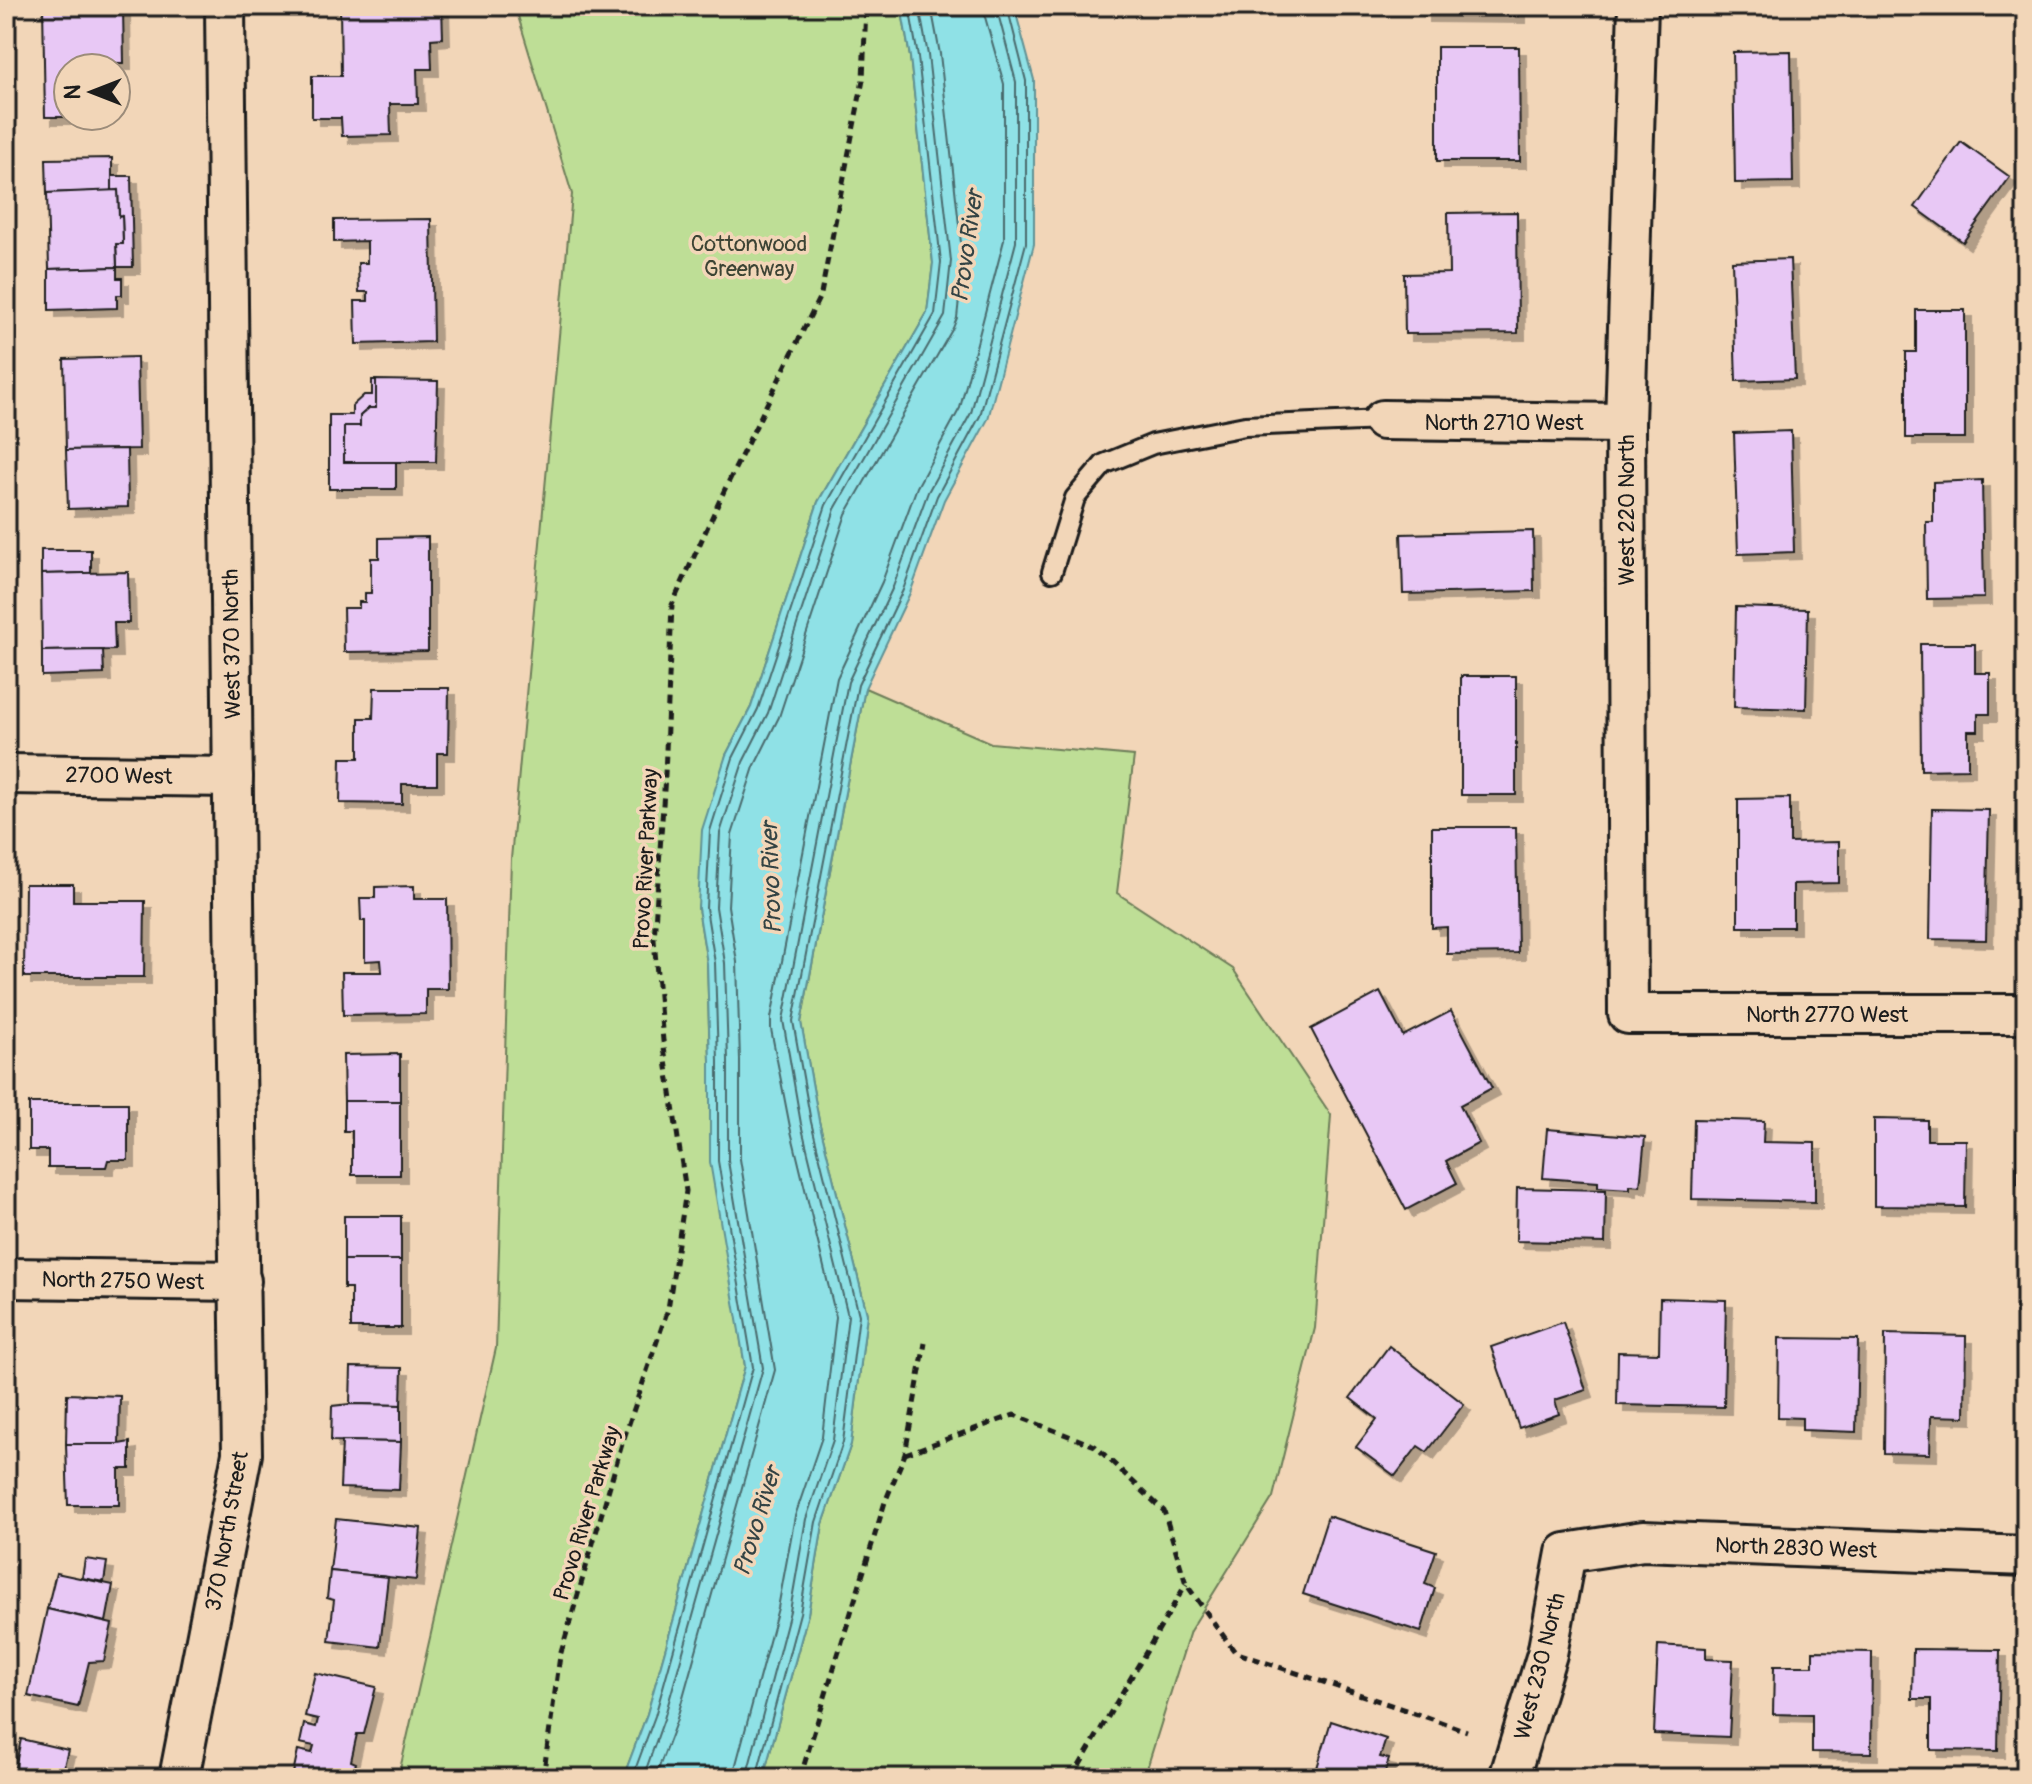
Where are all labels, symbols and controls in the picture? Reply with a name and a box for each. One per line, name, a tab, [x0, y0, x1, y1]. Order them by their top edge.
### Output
north arrow	[52, 52, 132, 132]
text: N	[59, 84, 87, 99]
water label: Provo River	[945, 185, 990, 304]
park label: Cottonwood Greenway	[691, 230, 807, 283]
street label: North 2710 West	[1424, 409, 1584, 437]
street label: West 220 North	[1613, 434, 1641, 586]
street label: West 370 North	[217, 568, 247, 719]
street label: 2700 West	[65, 761, 173, 791]
street label: Provo River Parkway	[627, 768, 665, 950]
water label: Provo River	[755, 818, 788, 935]
street label: North 2770 West	[1746, 1001, 1908, 1029]
street label: North 2750 West	[42, 1266, 205, 1296]
street label: Provo River Parkway	[547, 1423, 627, 1604]
street label: 370 North Street	[199, 1449, 255, 1613]
water label: Provo River	[727, 1460, 789, 1579]
street label: North 2830 West	[1714, 1531, 1878, 1565]
street label: West 230 North	[1508, 1590, 1572, 1743]

